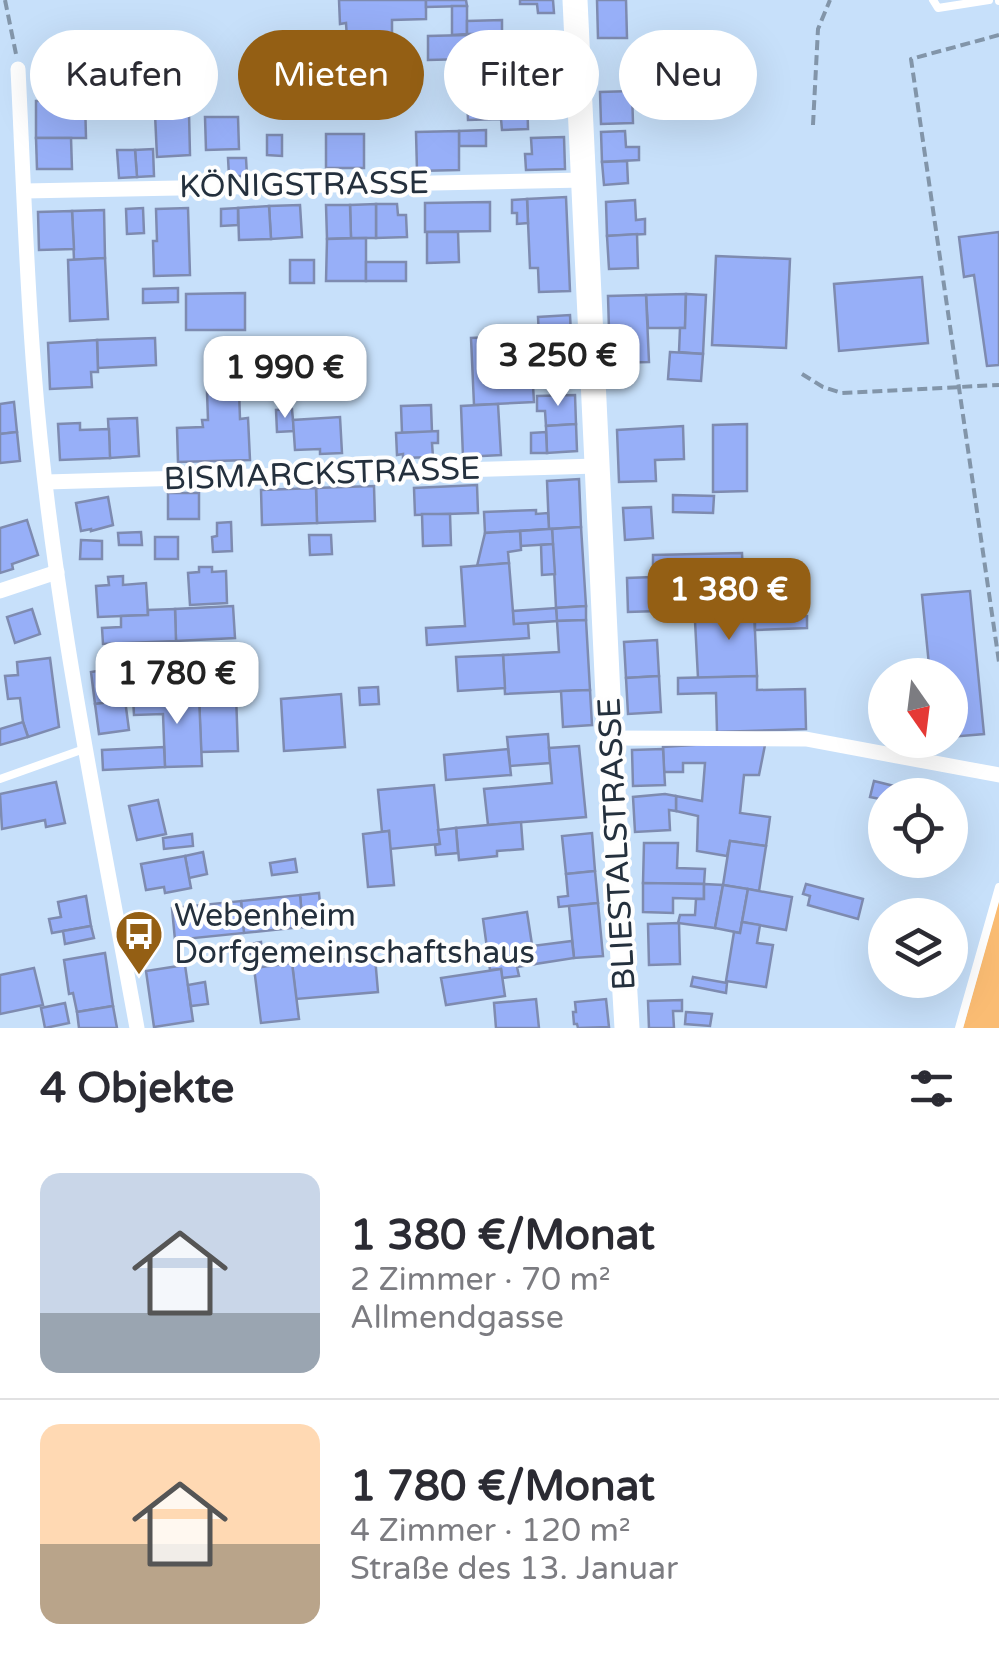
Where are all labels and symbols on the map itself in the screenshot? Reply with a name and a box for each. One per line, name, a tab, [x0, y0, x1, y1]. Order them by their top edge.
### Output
street label: KÖNIGSTRASSE	[179, 164, 429, 206]
pin: 3 250 €	[466, 324, 650, 409]
pin: 1 990 €	[193, 336, 377, 421]
street label: BISMARCKSTRASSE	[163, 449, 481, 499]
pin: 1 380 €	[637, 558, 821, 643]
pin: 1 780 €	[85, 642, 269, 727]
north arrow	[868, 658, 968, 758]
street label: BLIESTALSTRASSE	[590, 697, 644, 991]
place label: Webenheim Dorfgemeinschaftshaus	[174, 897, 535, 972]
bus stop icon: Webenheim Dorfgemeinschaftshaus	[113, 908, 165, 976]

